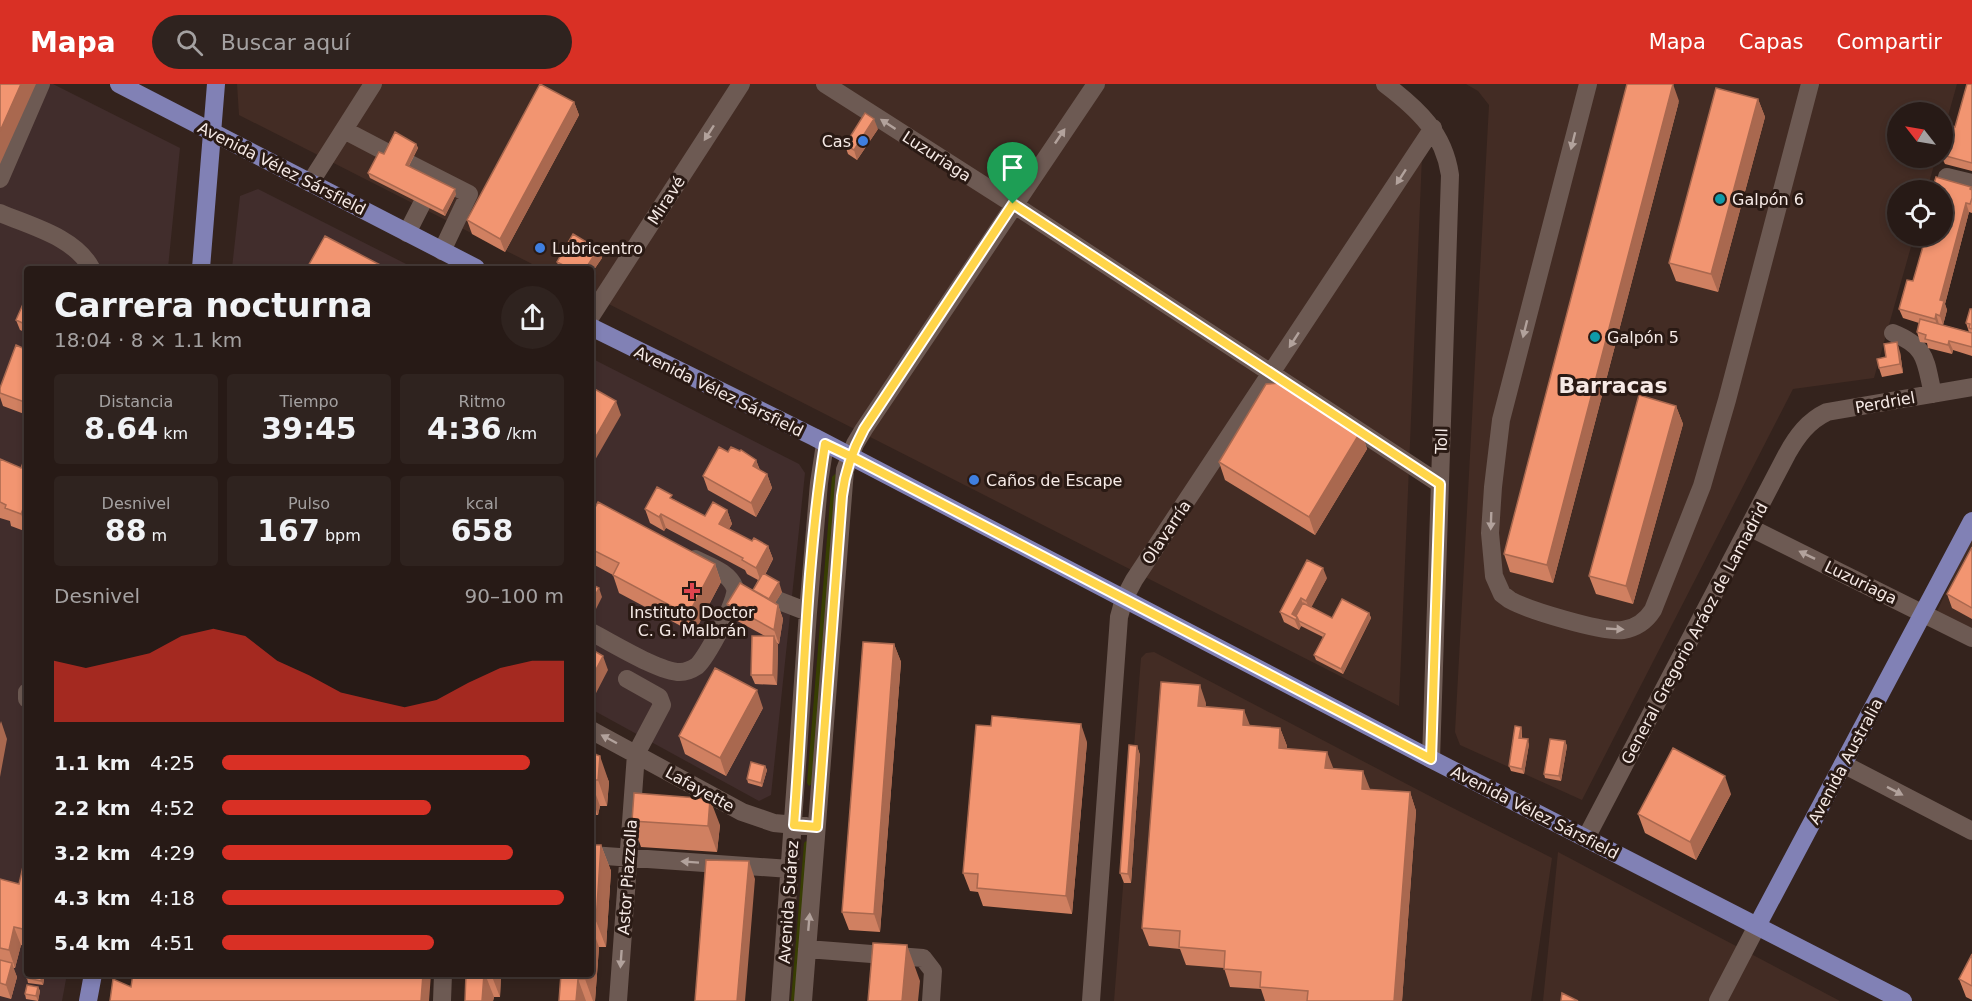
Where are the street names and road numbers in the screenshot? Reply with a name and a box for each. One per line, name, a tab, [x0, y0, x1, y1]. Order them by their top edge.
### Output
street label: Avenida Vélez Sársfield	[195, 118, 369, 219]
street label: Luzuriaga	[899, 127, 975, 186]
street label: Miravé	[644, 172, 689, 228]
street label: Avenida Vélez Sársfield	[631, 342, 806, 441]
street label: Perdriel	[1854, 388, 1917, 417]
street label: Toll	[1432, 428, 1451, 455]
street label: Olavarría	[1138, 497, 1195, 568]
street label: General Gregorio Aráoz de Lamadrid	[1617, 499, 1772, 767]
street label: Luzuriaga	[1822, 557, 1900, 608]
street label: Avenida Australia	[1804, 695, 1887, 827]
street label: Avenida Vélez Sársfield	[1448, 762, 1622, 863]
street label: Lafayette	[662, 763, 738, 816]
street label: Astor Piazzolla	[614, 819, 641, 935]
street label: Avenida Suárez	[775, 840, 802, 964]

